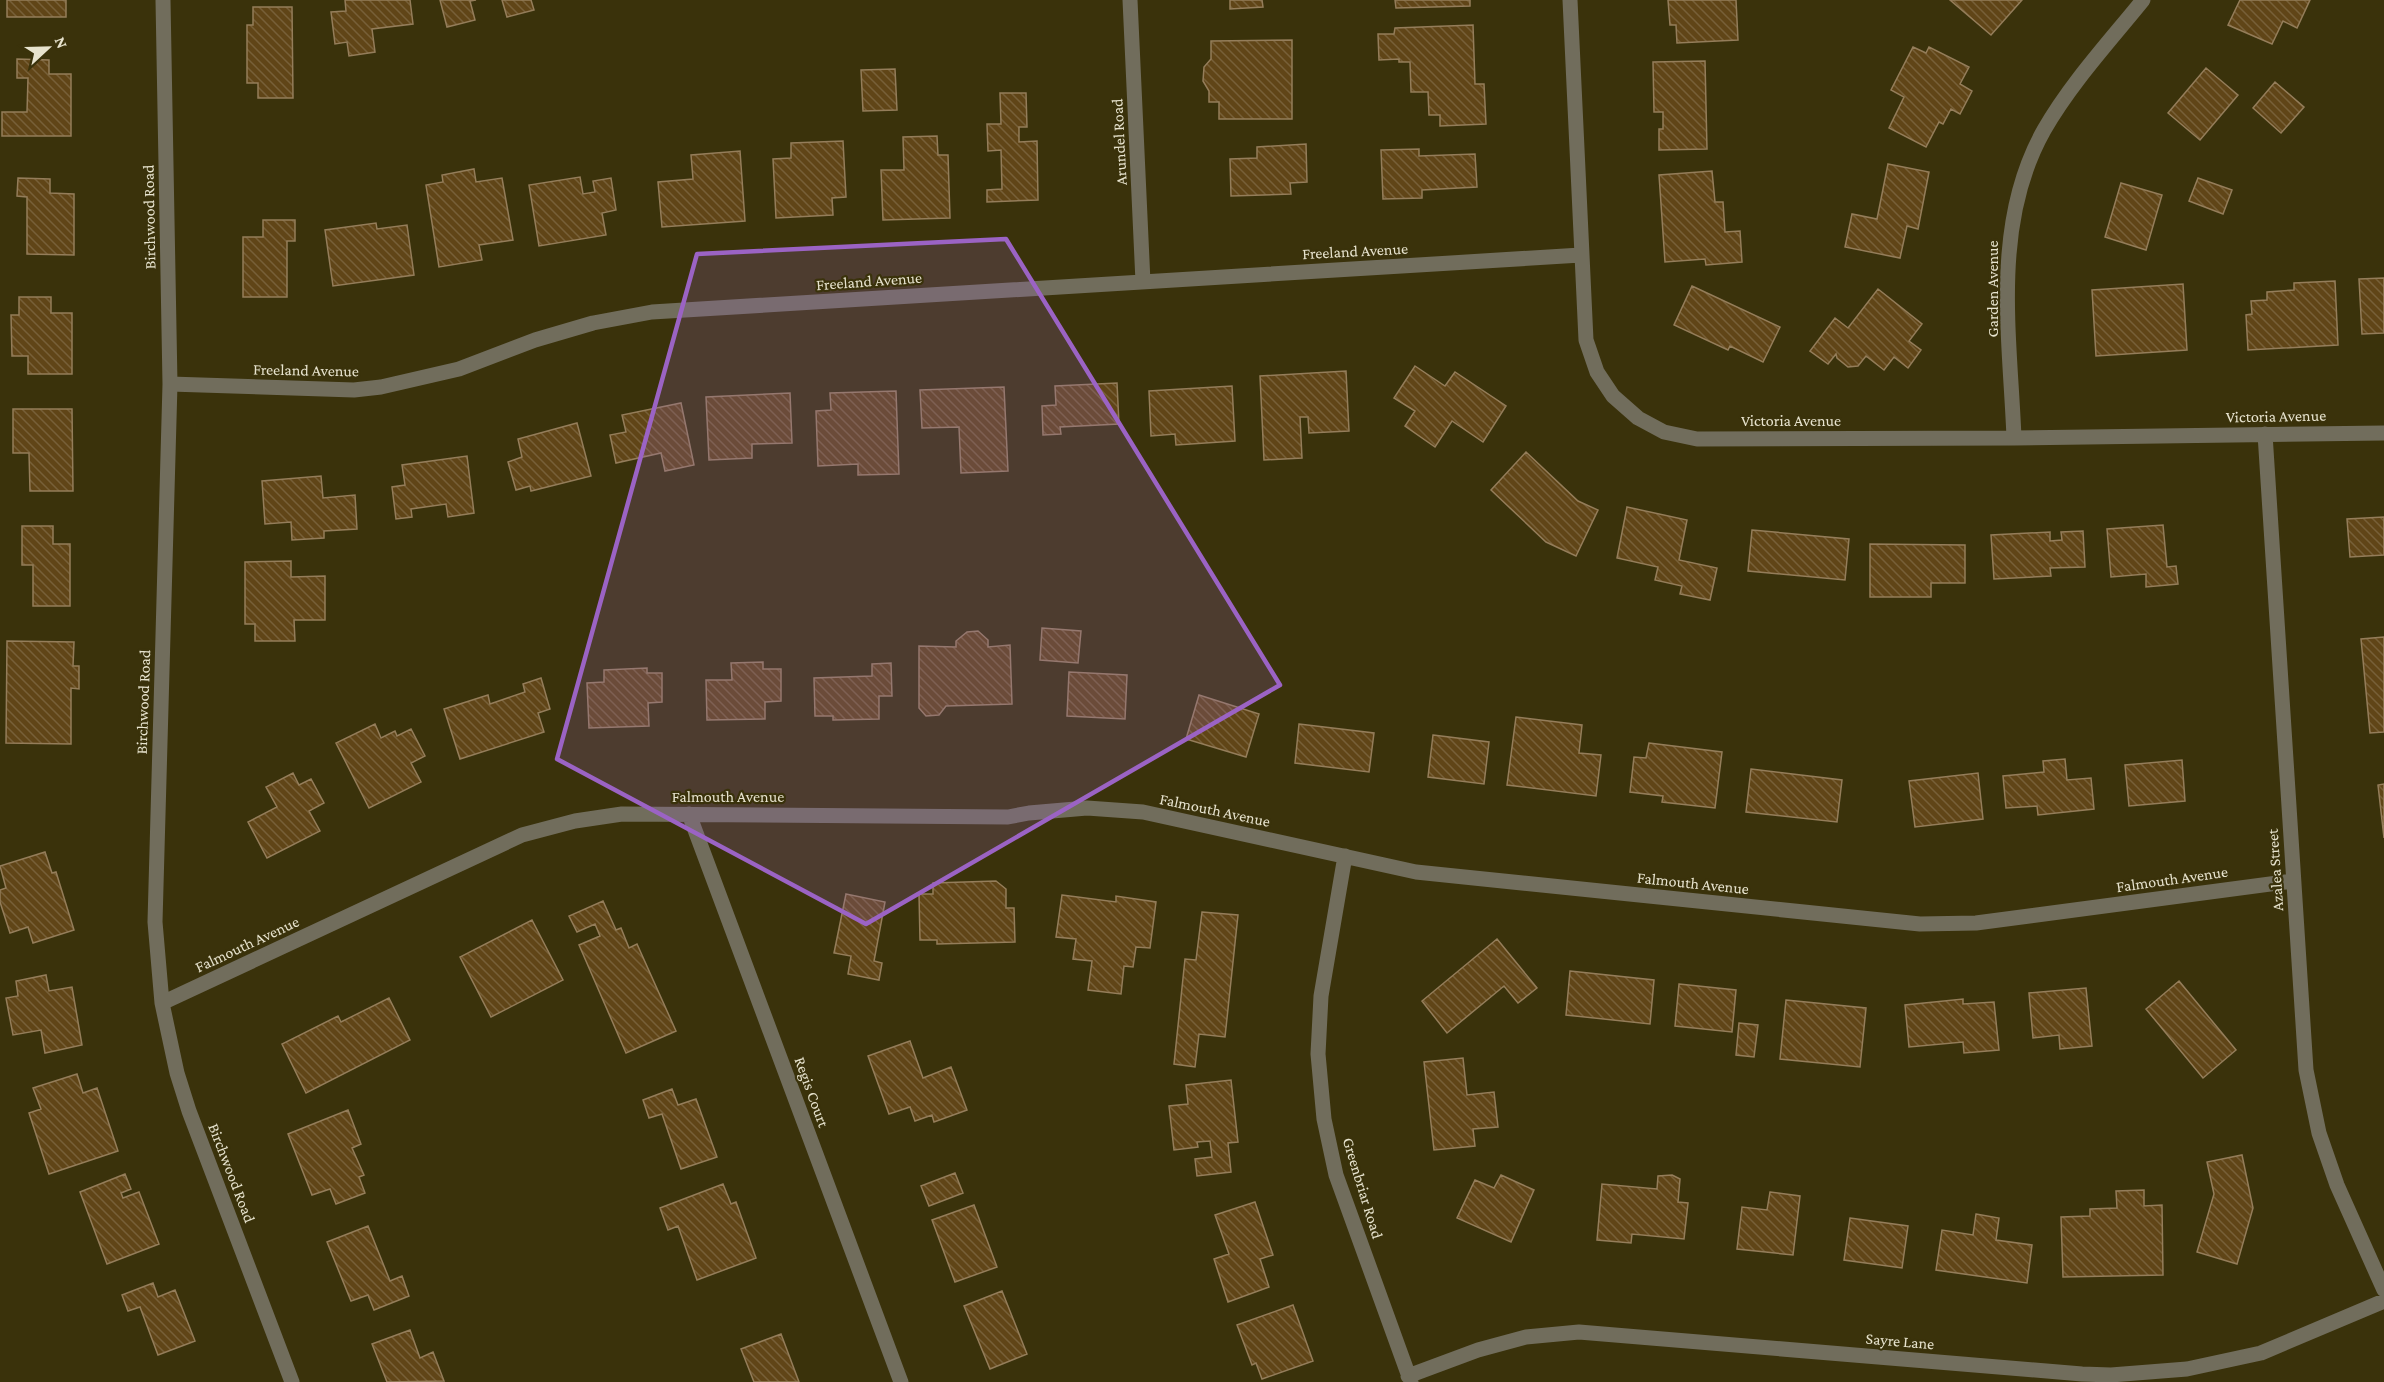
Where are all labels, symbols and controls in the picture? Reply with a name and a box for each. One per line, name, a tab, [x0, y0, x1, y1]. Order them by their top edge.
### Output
north arrow	[18, 18, 78, 78]
text: N	[52, 34, 71, 51]
street label: Arundel Road	[1108, 98, 1130, 186]
street label: Birchwood Road	[140, 164, 158, 270]
street label: Freeland Avenue	[1302, 240, 1408, 262]
street label: Garden Avenue	[1984, 240, 2001, 338]
street label: Freeland Avenue	[816, 269, 922, 293]
street label: Freeland Avenue	[253, 361, 359, 379]
street label: Victoria Avenue	[2226, 407, 2326, 425]
street label: Victoria Avenue	[1741, 412, 1841, 429]
street label: Birchwood Road	[133, 649, 153, 755]
street label: Falmouth Avenue	[672, 788, 784, 805]
street label: Falmouth Avenue	[1158, 790, 1272, 830]
street label: Azalea Street	[2264, 828, 2286, 912]
street label: Falmouth Avenue	[2115, 863, 2229, 895]
street label: Falmouth Avenue	[1636, 869, 1750, 897]
street label: Falmouth Avenue	[192, 913, 302, 975]
street label: Regis Court	[790, 1054, 833, 1131]
street label: Birchwood Road	[205, 1121, 259, 1225]
street label: Greenbriar Road	[1340, 1135, 1387, 1241]
street label: Sayre Lane	[1865, 1330, 1935, 1353]

